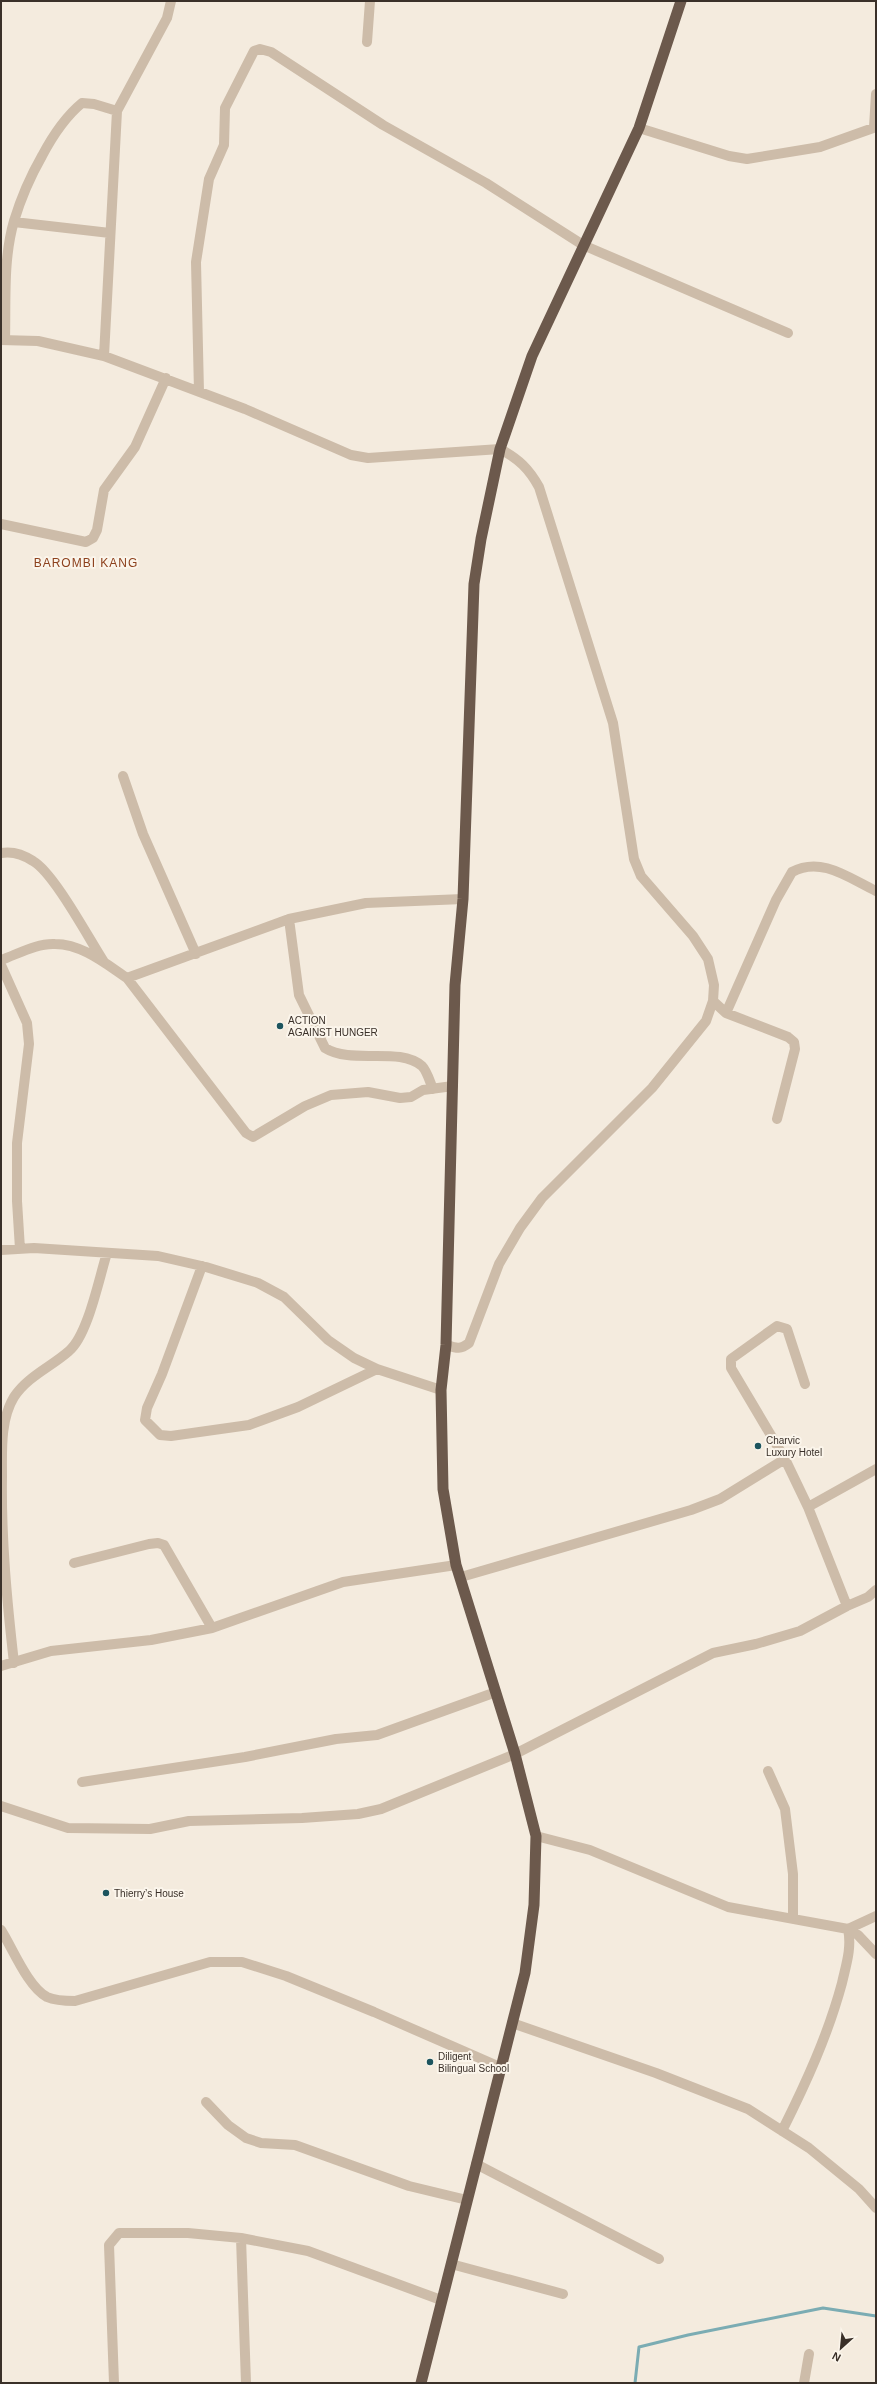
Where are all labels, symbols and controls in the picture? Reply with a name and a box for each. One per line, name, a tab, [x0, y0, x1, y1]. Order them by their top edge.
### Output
district label: BAROMBI KANG	[34, 556, 138, 570]
place label: ACTION AGAINST HUNGER	[288, 1015, 378, 1038]
marker: ACTION AGAINST HUNGER	[275, 1021, 285, 1031]
place label: Charvic Luxury Hotel	[766, 1435, 822, 1458]
marker: Charvic Luxury Hotel	[753, 1441, 763, 1451]
marker: Thierry’s House	[101, 1888, 111, 1898]
place label: Thierry’s House	[114, 1888, 184, 1899]
place label: Diligent Bilingual School	[438, 2051, 509, 2074]
marker: Diligent Bilingual School	[425, 2057, 435, 2067]
north arrow	[821, 2328, 861, 2368]
text: N	[830, 2350, 843, 2364]

